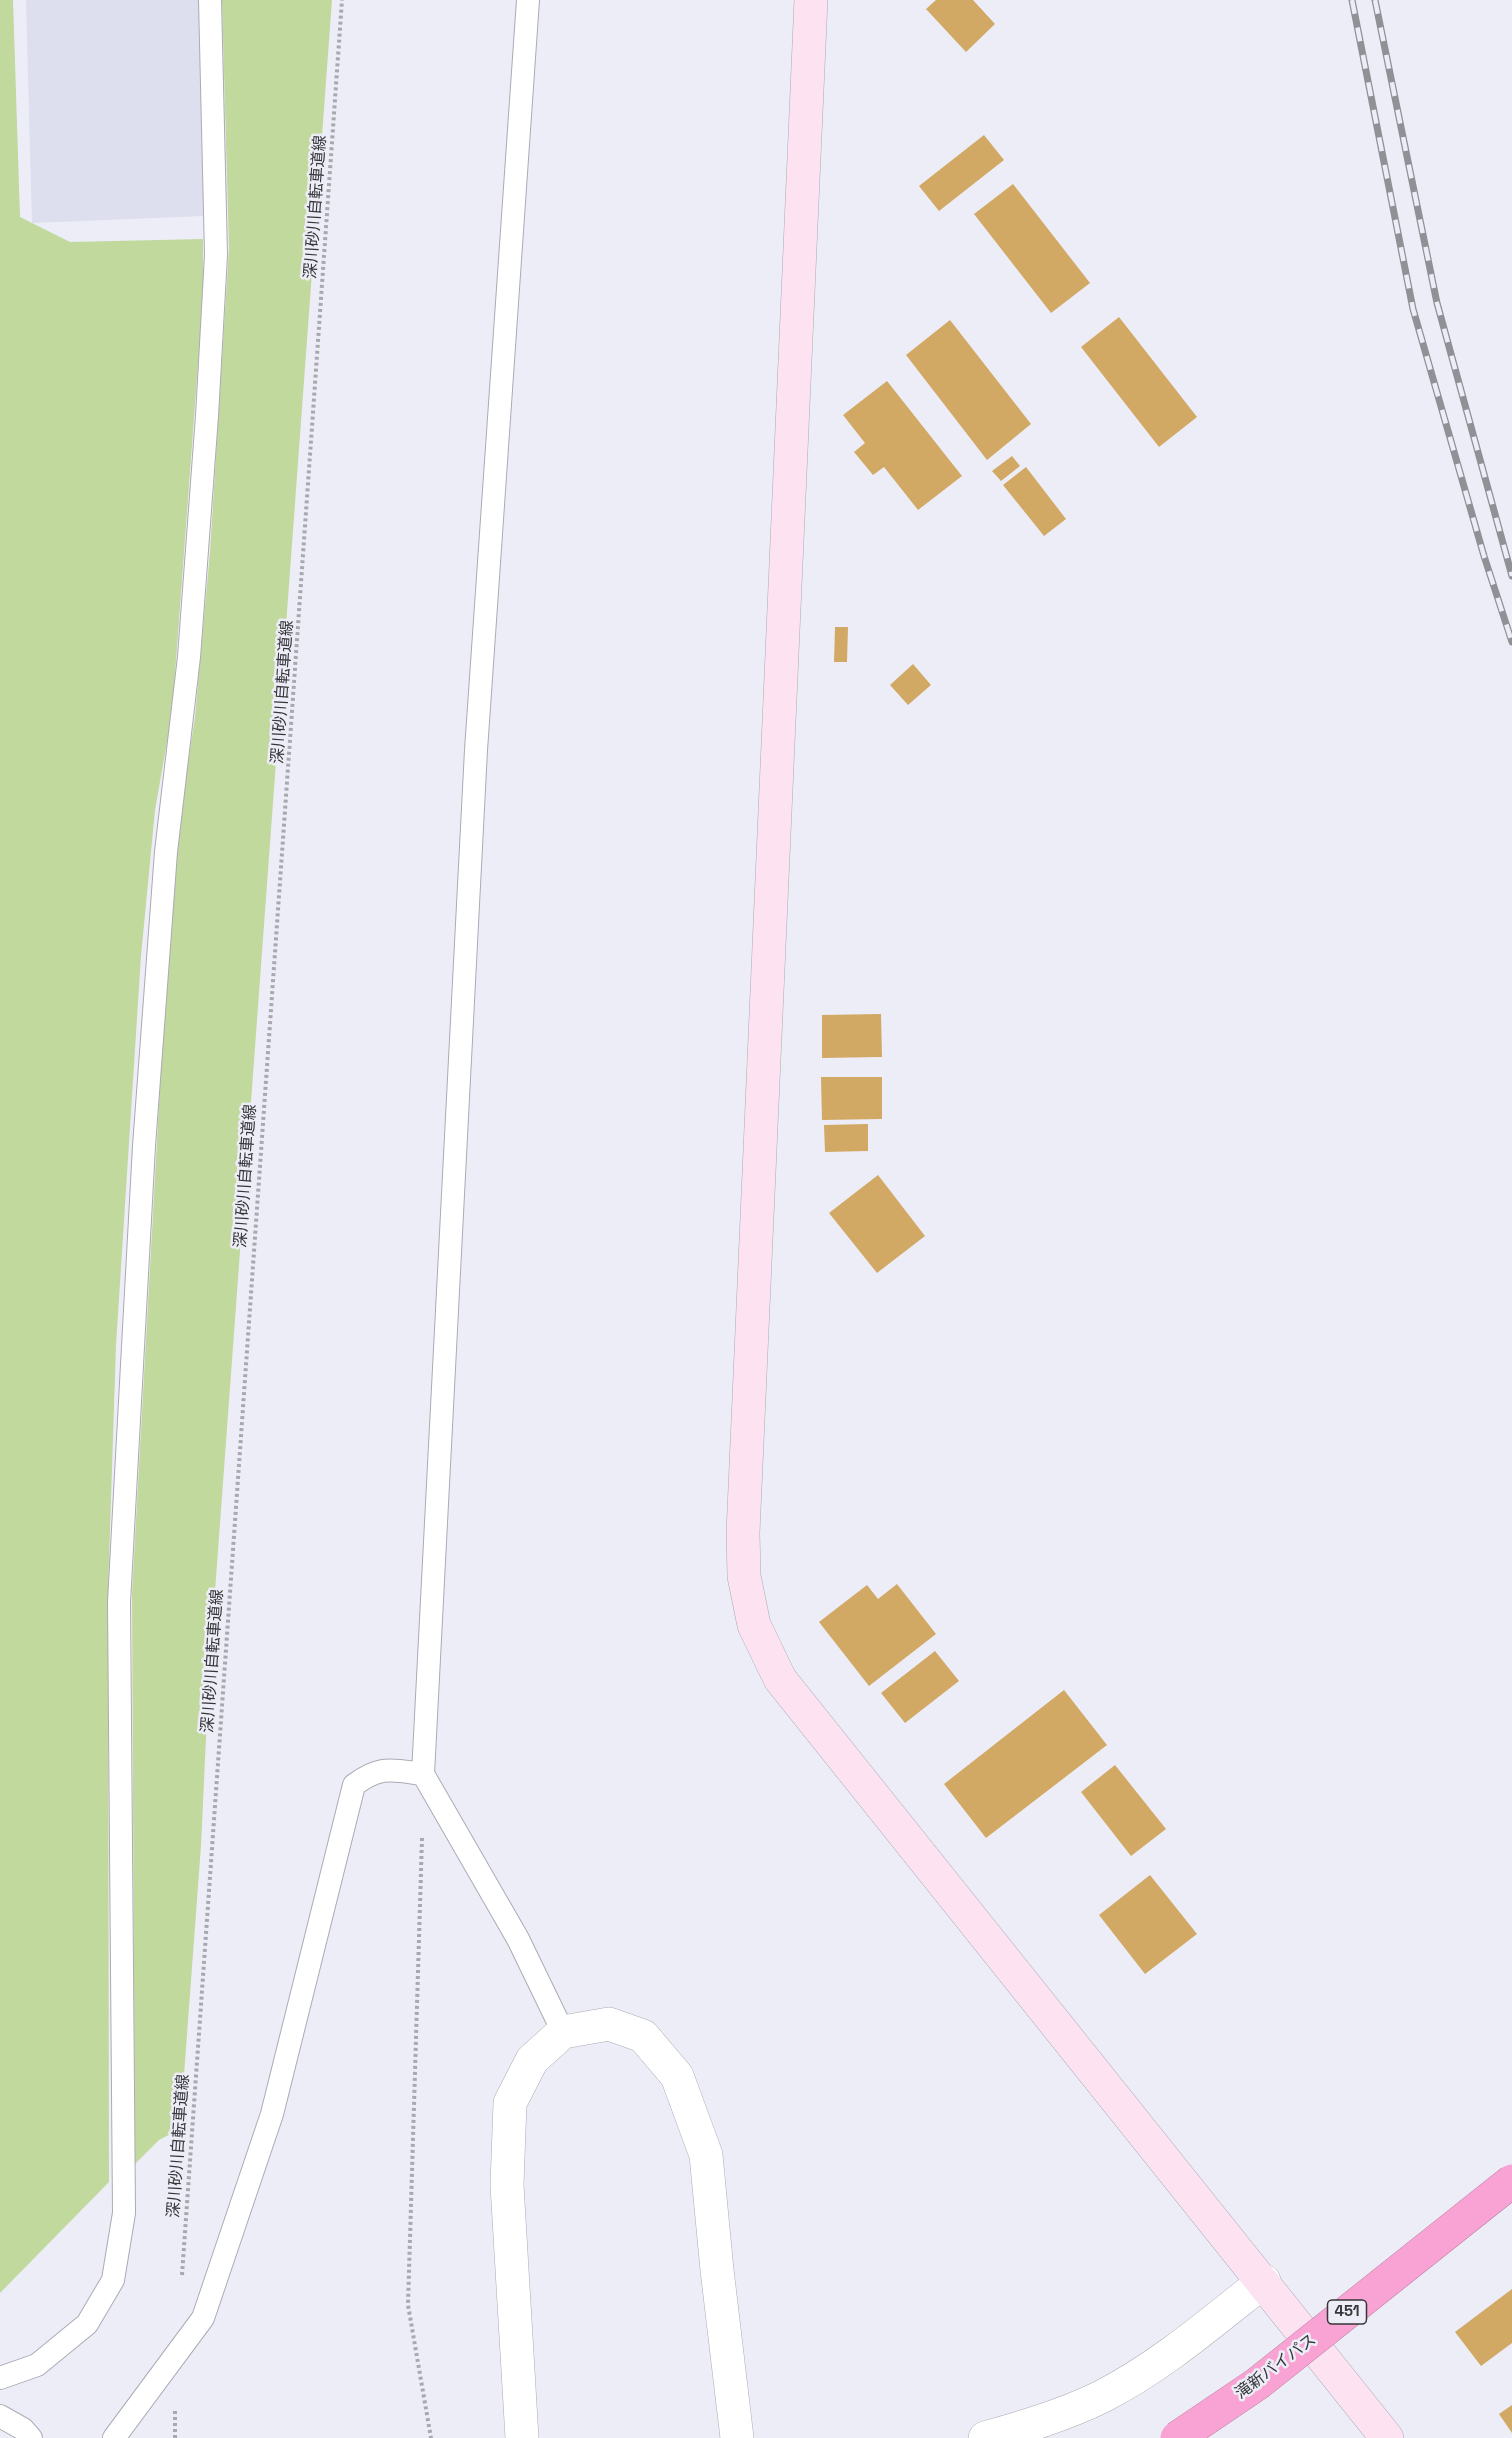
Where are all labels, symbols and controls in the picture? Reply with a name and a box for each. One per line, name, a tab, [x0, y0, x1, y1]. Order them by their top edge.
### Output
street label: 深川砂川自転車道線	[301, 135, 331, 279]
street label: 深川砂川自転車道線	[268, 620, 298, 764]
street label: 深川砂川自転車道線	[231, 1104, 261, 1248]
street label: 深川砂川自転車道線	[198, 1589, 228, 1733]
street label: 深川砂川自転車道線	[164, 2074, 194, 2218]
road number: 451	[1328, 2300, 1366, 2324]
street label: 滝新バイパス	[1232, 2330, 1320, 2404]

